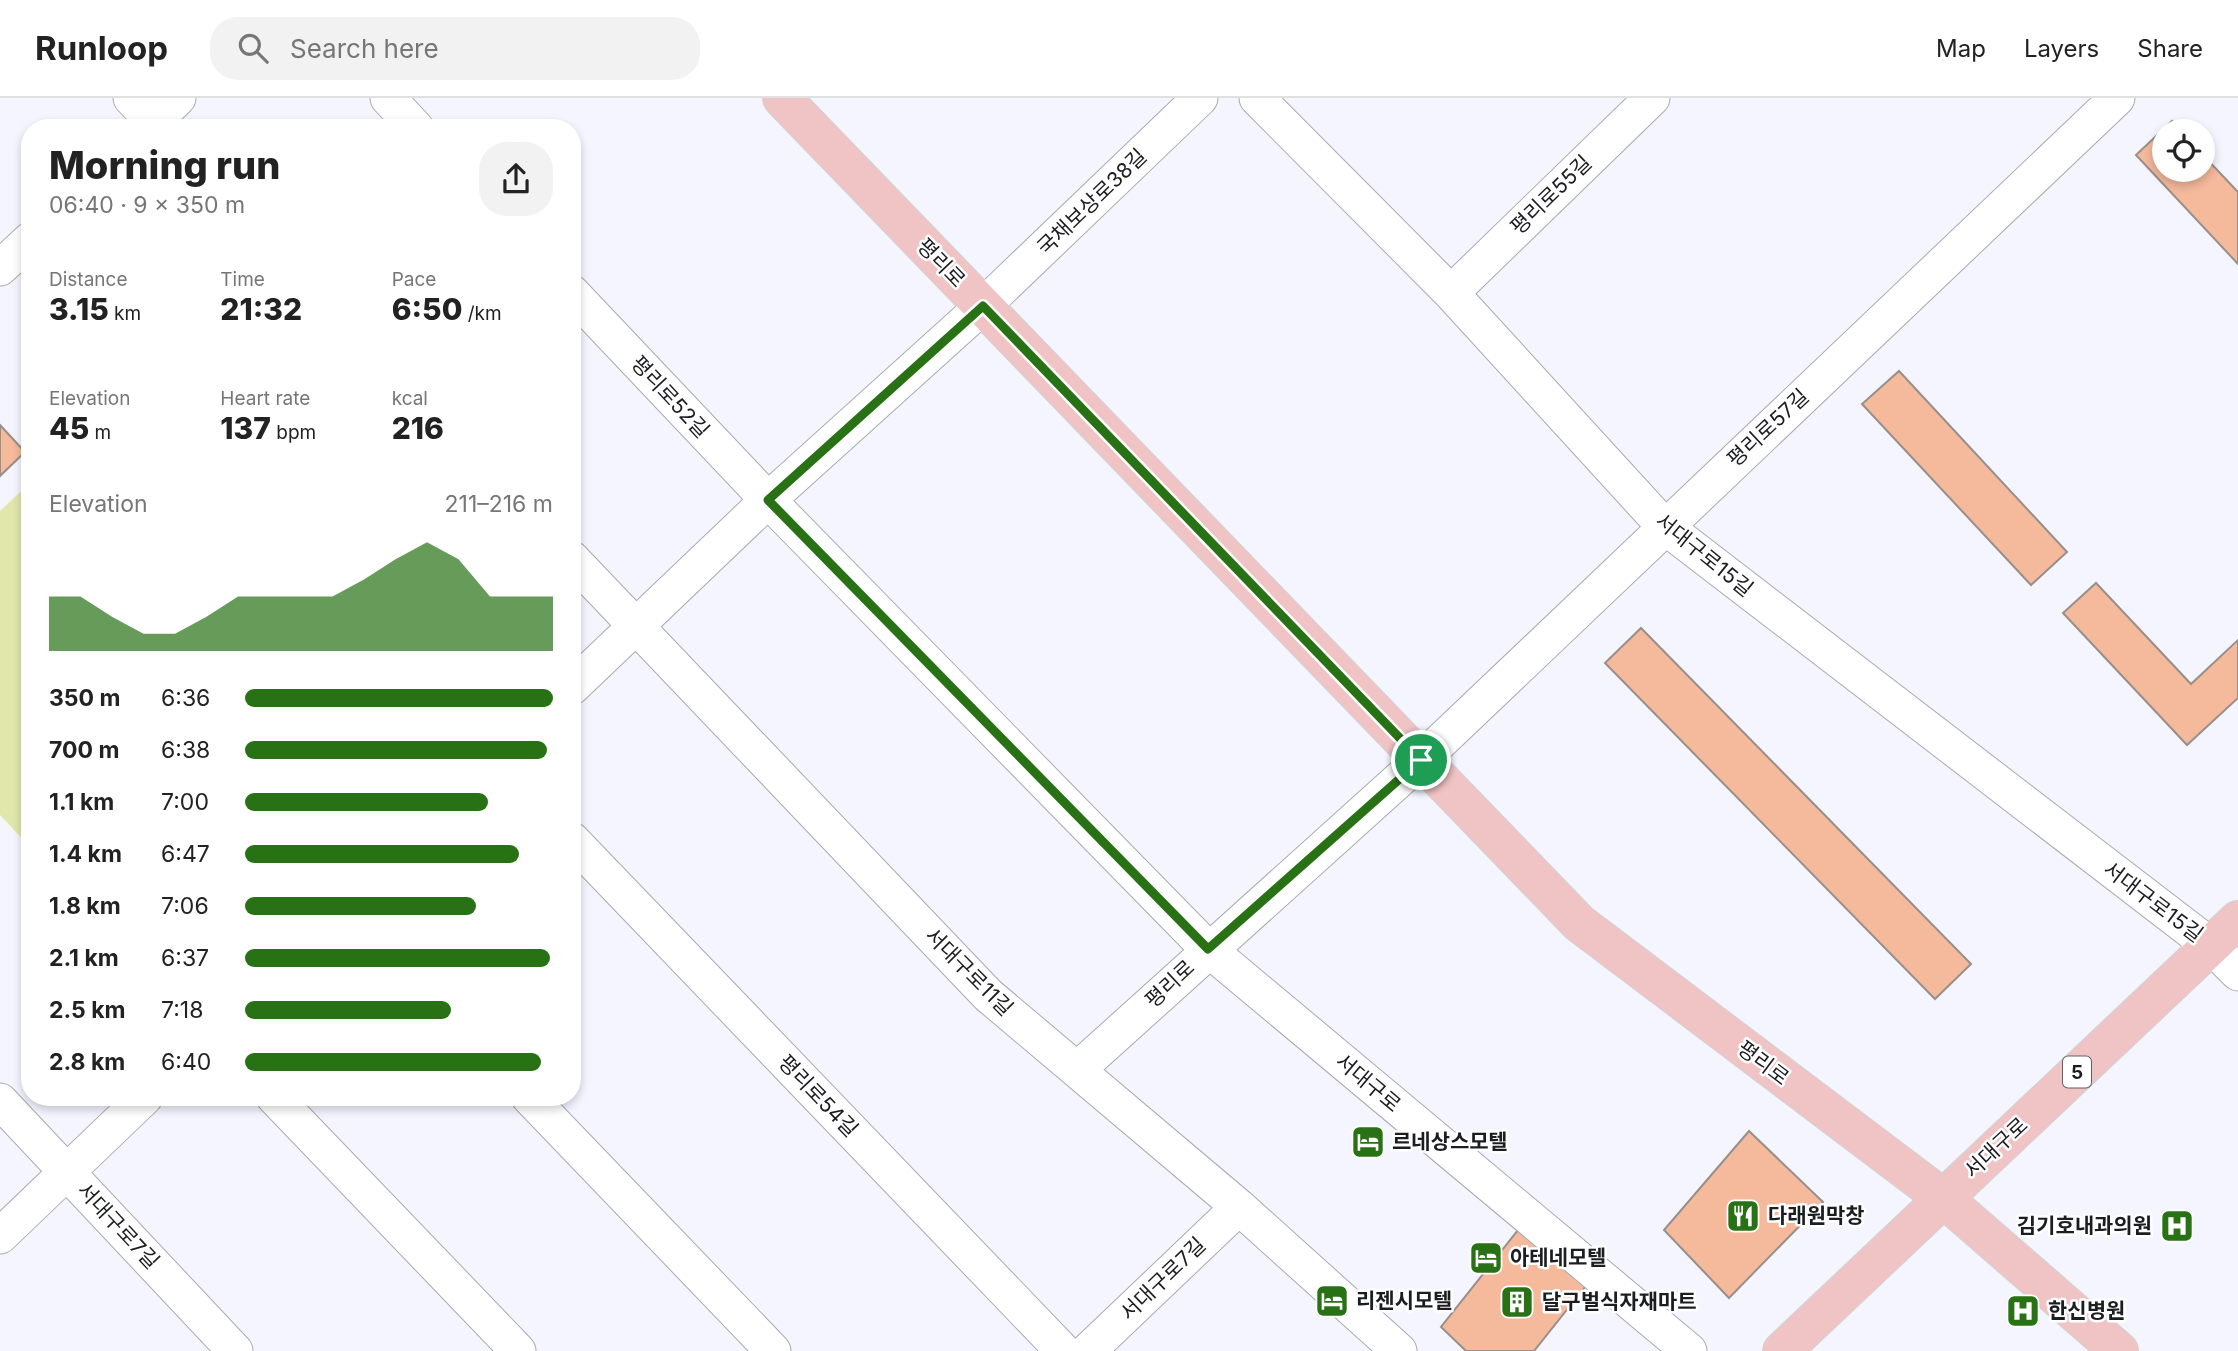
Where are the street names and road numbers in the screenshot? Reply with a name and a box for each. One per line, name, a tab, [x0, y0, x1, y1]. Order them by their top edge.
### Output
street label: 국채보상로38길	[1032, 143, 1151, 260]
street label: 평리로55길	[1505, 150, 1596, 239]
street label: 평리로	[912, 233, 970, 292]
street label: 평리로52길	[626, 351, 715, 443]
street label: 평리로57길	[1722, 384, 1813, 472]
street label: 서대구로15길	[1651, 508, 1758, 601]
street label: 서대구로15길	[2099, 856, 2208, 947]
street label: 서대구로11길	[920, 923, 1018, 1021]
street label: 평리로	[1140, 955, 1199, 1013]
street label: 평리로	[1733, 1035, 1794, 1090]
street label: 서대구로	[1331, 1048, 1406, 1117]
street label: 평리로54길	[773, 1050, 863, 1142]
road number: 5	[2063, 1056, 2091, 1088]
street label: 서대구로	[1959, 1112, 2032, 1183]
street label: 서대구로7길	[72, 1177, 165, 1274]
street label: 서대구로7길	[1115, 1232, 1210, 1325]

